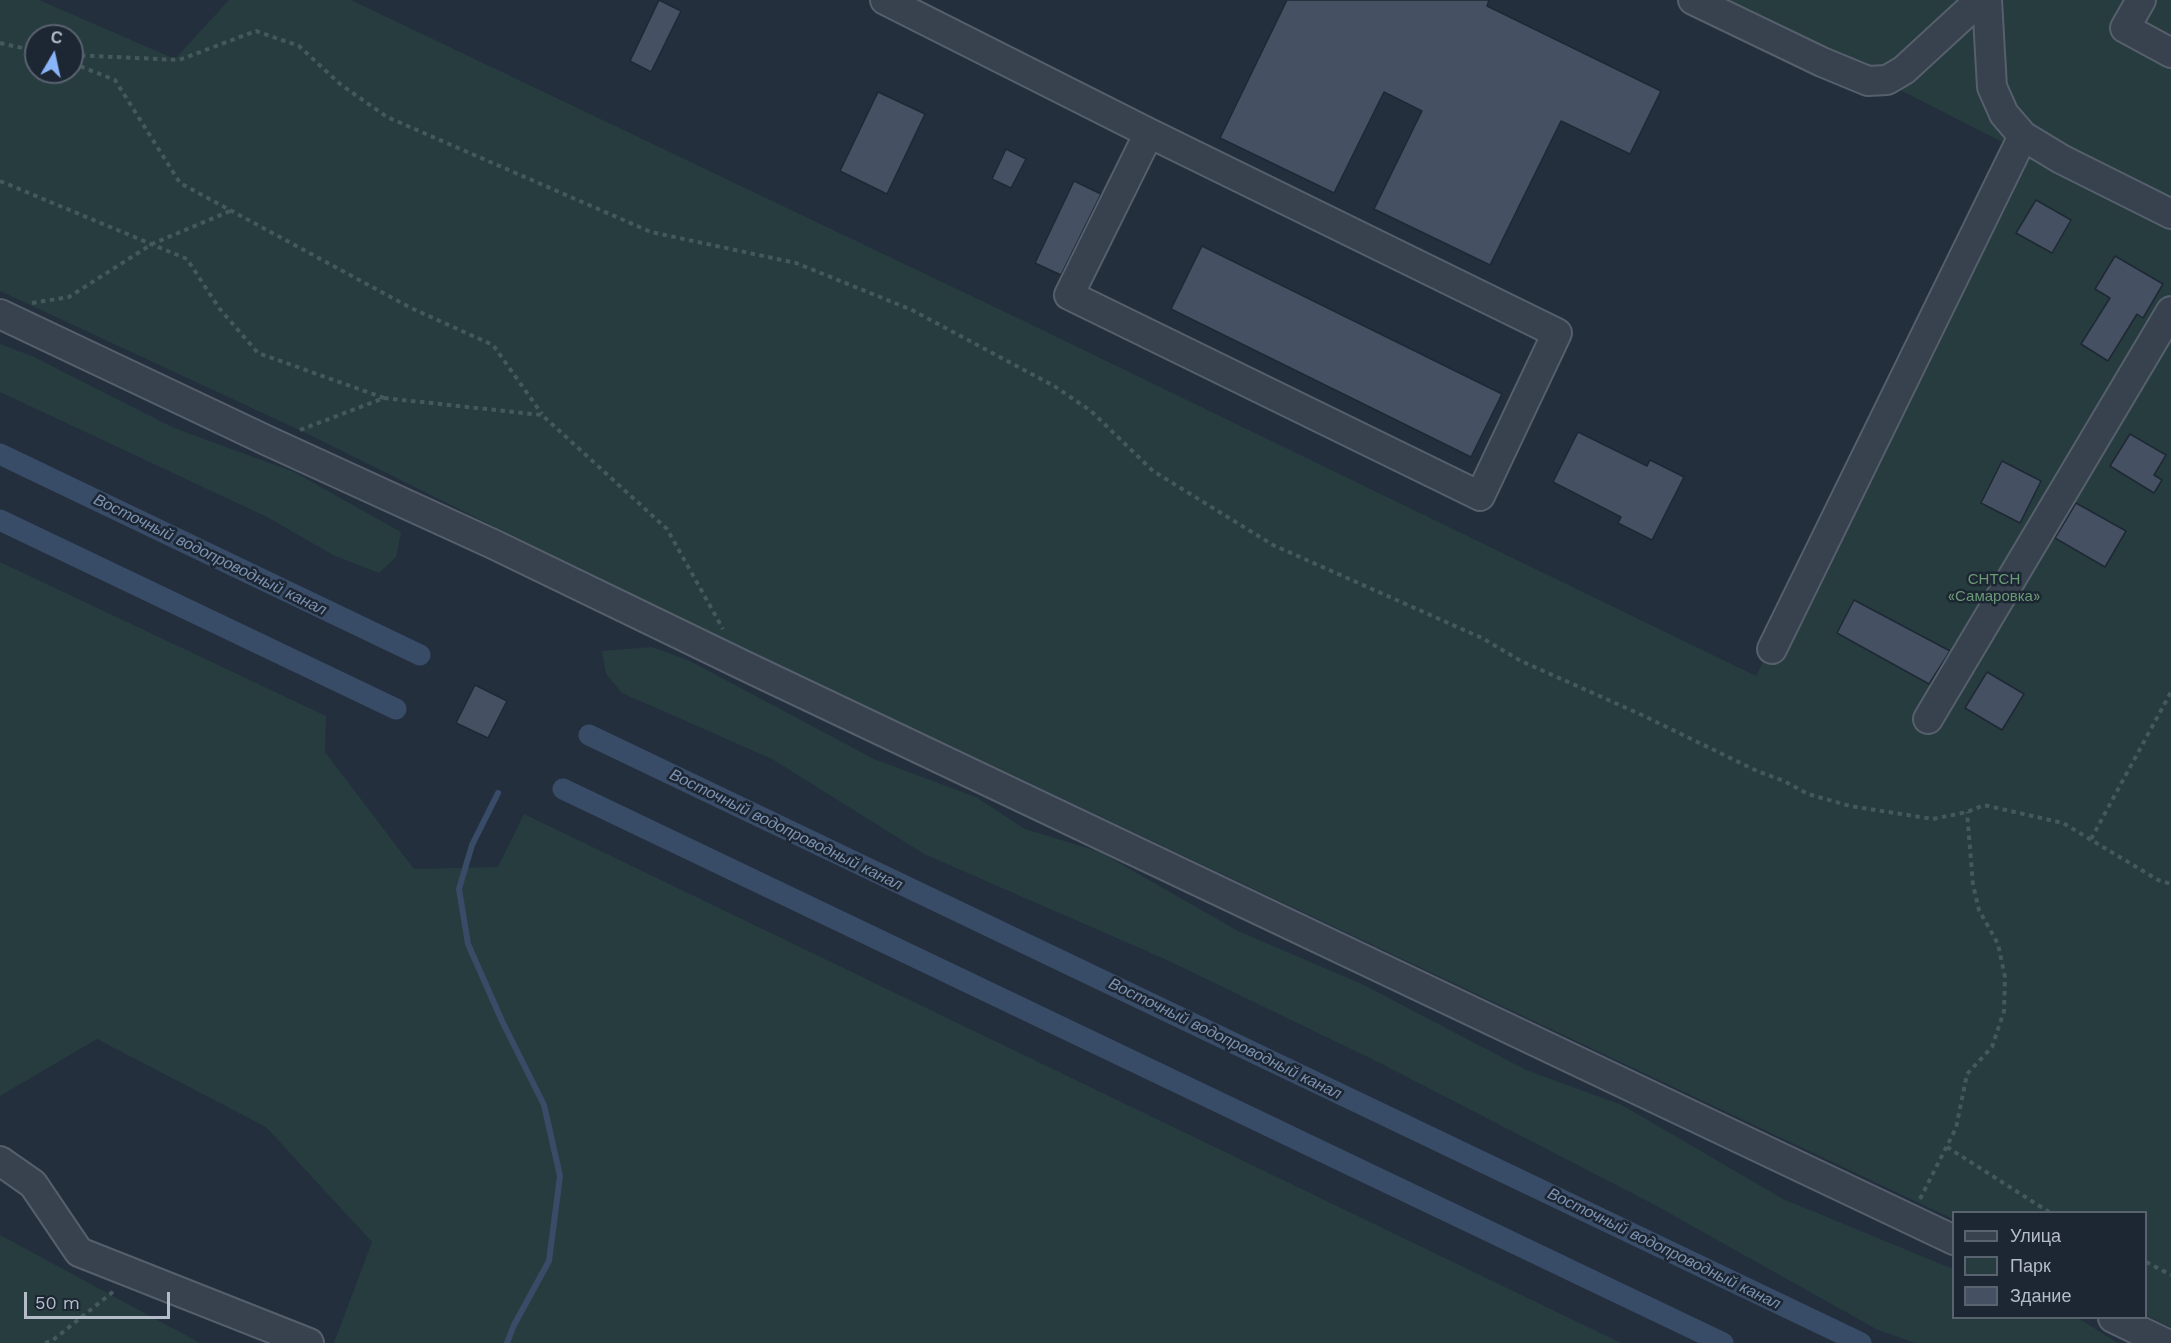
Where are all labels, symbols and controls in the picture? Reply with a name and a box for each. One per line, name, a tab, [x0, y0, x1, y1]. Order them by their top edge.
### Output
north arrow	[24, 24, 84, 84]
text: С	[49, 27, 64, 48]
water label: Восточный водопроводный канал	[90, 490, 330, 620]
park label: СНТСН «Самаровка»	[1948, 571, 2040, 606]
water label: Восточный водопроводный канал	[666, 765, 906, 895]
water label: Восточный водопроводный канал	[1105, 974, 1345, 1104]
water label: Восточный водопроводный канал	[1544, 1184, 1784, 1314]
legend	[1952, 1211, 2147, 1319]
text: Улица	[2010, 1225, 2061, 1246]
text: Парк	[2010, 1255, 2051, 1276]
scale bar	[27, 1280, 172, 1318]
text: Здание	[2010, 1285, 2071, 1306]
text: 50 m	[35, 1292, 80, 1313]

